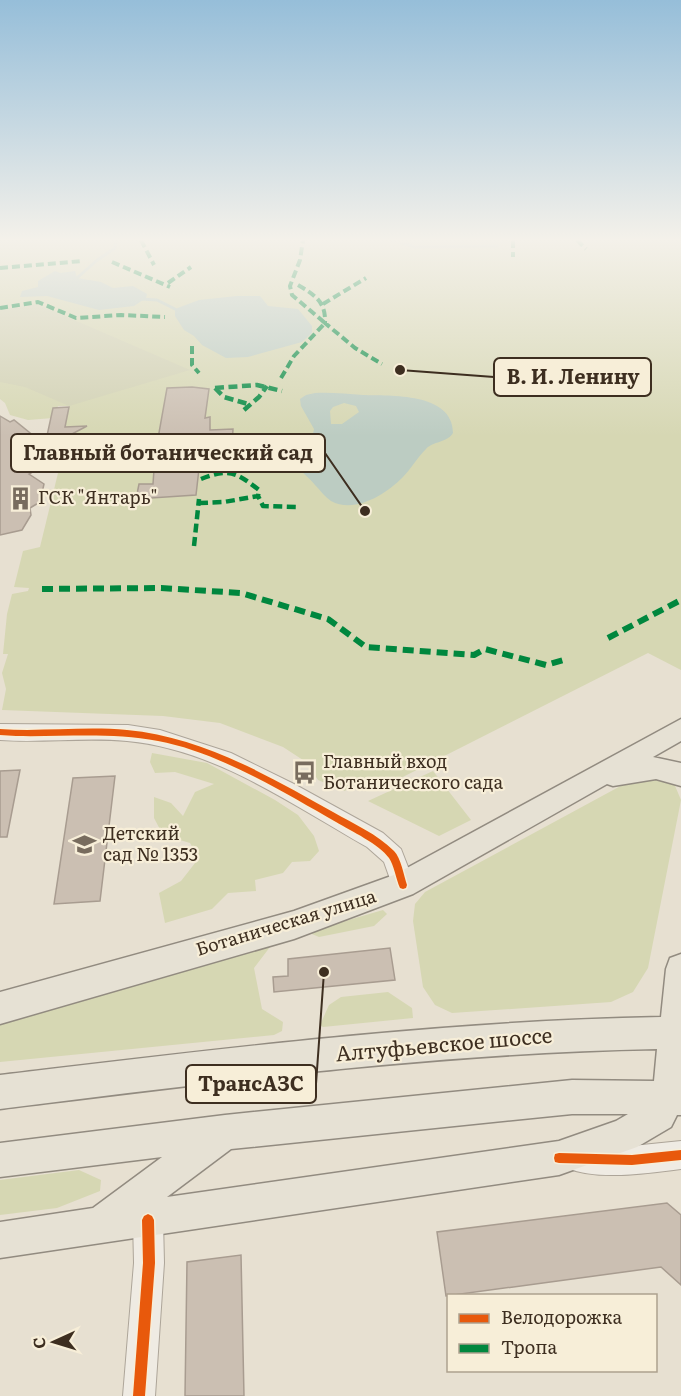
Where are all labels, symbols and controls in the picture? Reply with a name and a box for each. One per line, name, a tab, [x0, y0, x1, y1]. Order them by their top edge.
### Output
callout: В. И. Ленину	[494, 358, 651, 396]
text: В. И. Ленину	[506, 360, 640, 390]
callout: Главный ботанический сад	[11, 434, 325, 472]
text: Главный ботанический сад	[23, 436, 313, 466]
place label: ГСК "Янтарь"	[38, 483, 158, 510]
building icon: ГСК "Янтарь"	[7, 485, 33, 511]
place label: Главный вход Ботанического сада	[323, 747, 504, 795]
bus stop icon: Главный вход Ботанического сада	[292, 759, 318, 785]
place label: Детский сад № 1353	[103, 819, 198, 867]
school or university icon: Детский сад № 1353	[72, 831, 98, 857]
street label: Ботаническая улица	[192, 881, 379, 962]
street label: Алтуфьевское шоссе	[334, 1018, 554, 1067]
callout: ТрансАЗС	[186, 1065, 316, 1103]
text: ТрансАЗС	[198, 1067, 304, 1097]
legend	[447, 1294, 657, 1372]
text: Велодорожка	[501, 1303, 623, 1330]
north arrow	[24, 1312, 84, 1372]
text: Тропа	[501, 1333, 557, 1360]
text: С	[26, 1337, 50, 1350]

